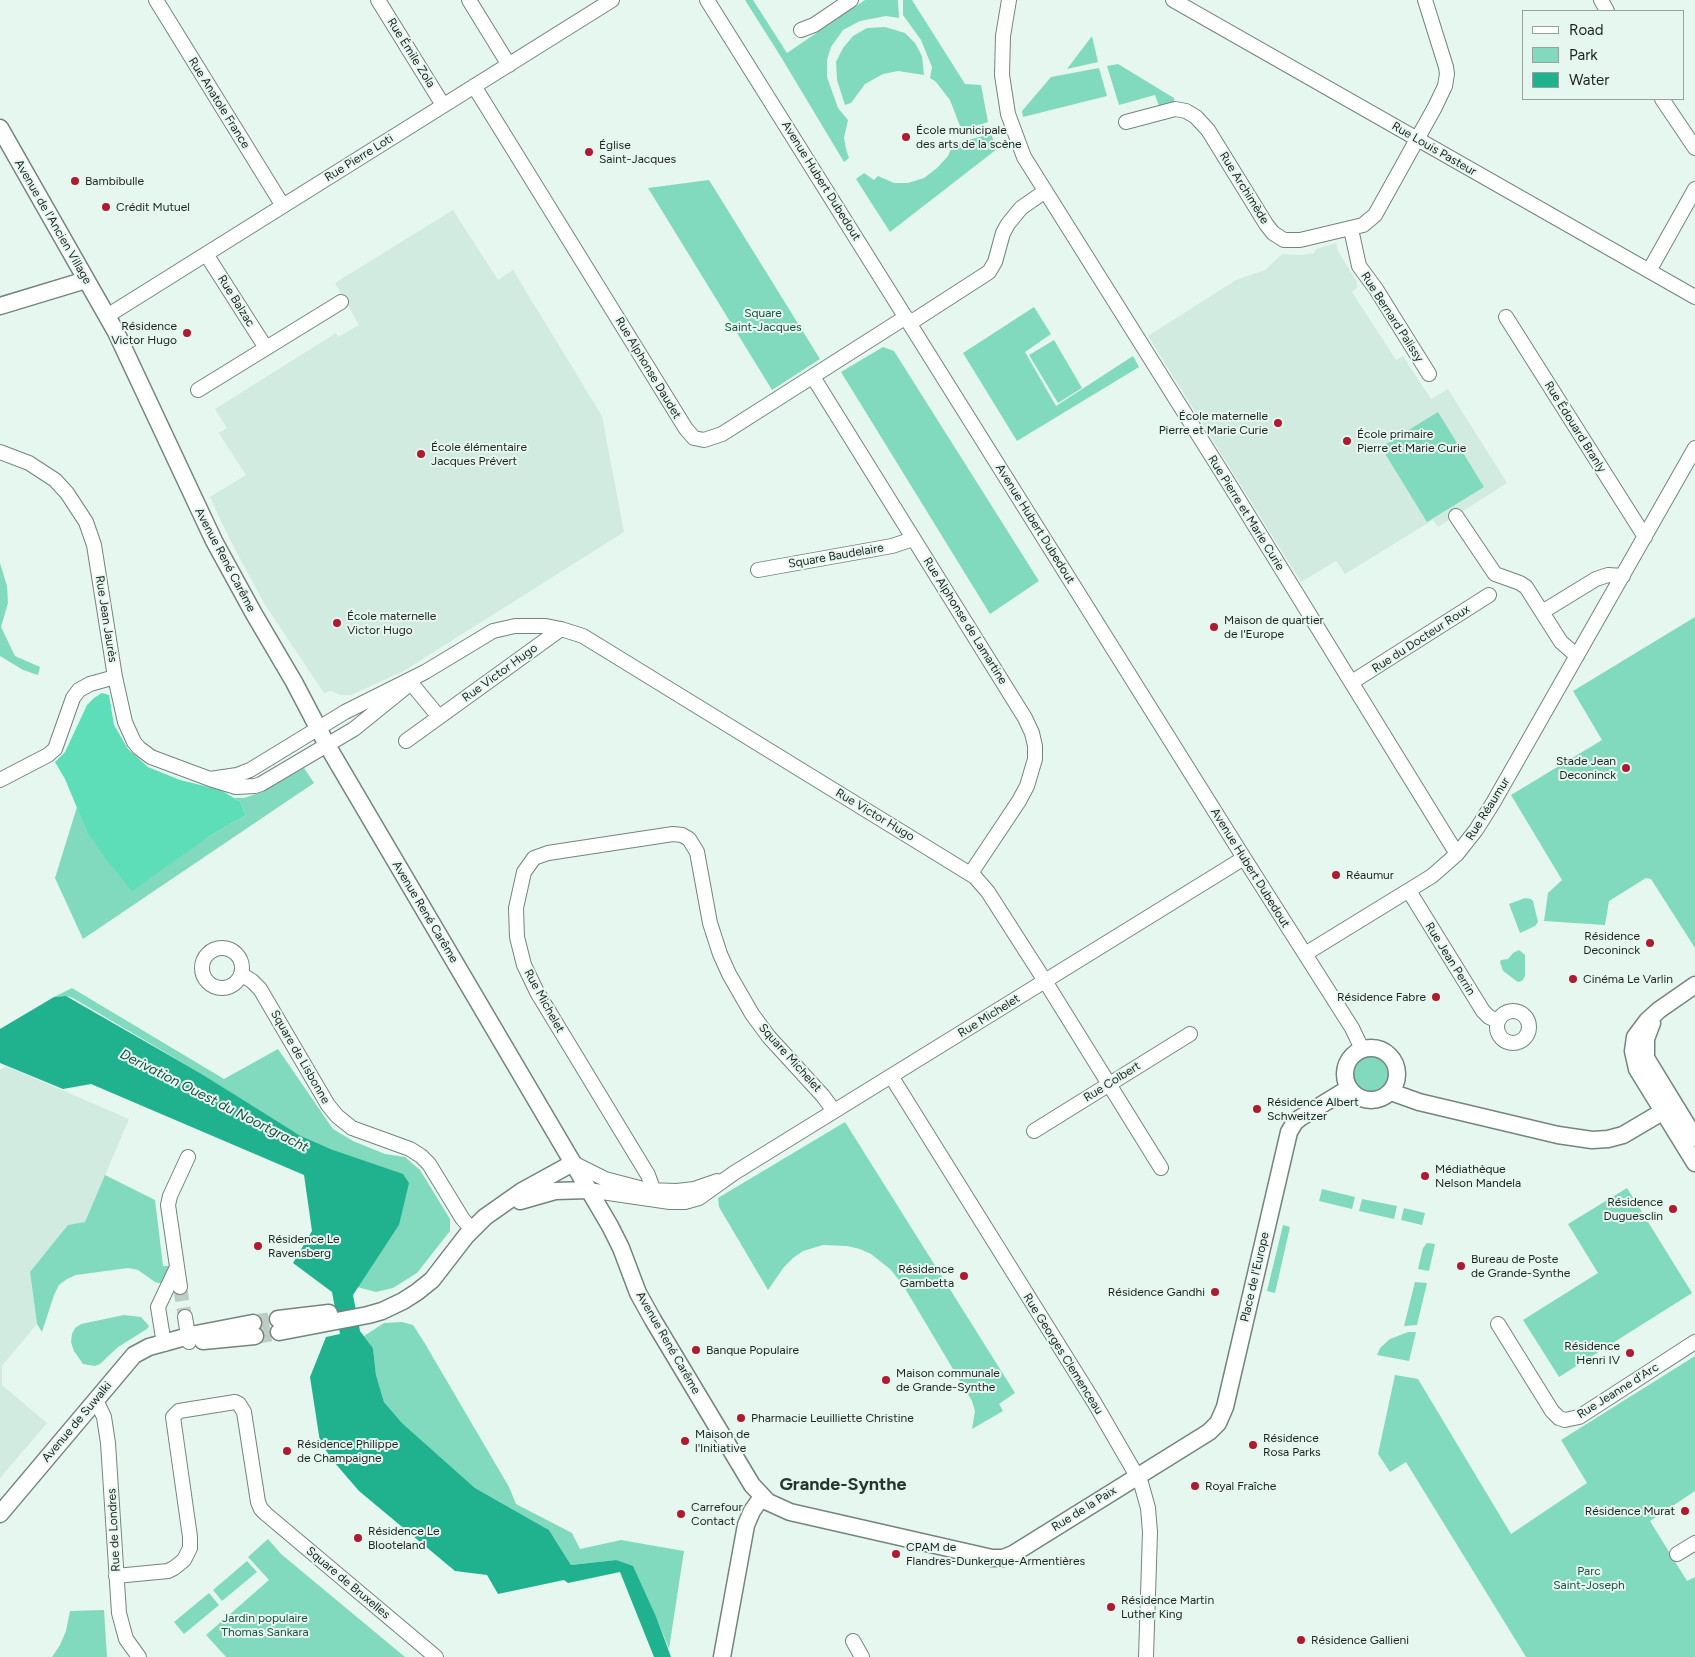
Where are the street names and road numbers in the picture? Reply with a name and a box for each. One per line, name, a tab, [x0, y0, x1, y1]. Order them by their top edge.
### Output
street label: Rue Émile Zola	[384, 16, 438, 90]
street label: Rue Anatole France	[185, 55, 253, 151]
street label: Avenue Hubert Dubedout	[778, 119, 864, 243]
street label: Rue Louis Pasteur	[1389, 119, 1479, 179]
street label: Rue Pierre Loti	[322, 131, 396, 185]
street label: Rue Archimède	[1216, 149, 1272, 227]
street label: Avenue de l'Ancien Village	[11, 157, 95, 287]
street label: Rue Bernard Palissy	[1358, 269, 1426, 365]
street label: Rue Balzac	[214, 272, 258, 330]
street label: Rue Alphonse Daudet	[612, 314, 684, 422]
street label: Rue Édouard Branly	[1541, 379, 1609, 475]
street label: Rue Pierre et Marie Curie	[1205, 453, 1287, 573]
street label: Avenue Hubert Dubedout	[992, 462, 1078, 586]
street label: Avenue René Carême	[191, 505, 259, 615]
street label: Square Baudelaire	[787, 541, 885, 571]
street label: Rue Alphonse de Lamartine	[920, 555, 1010, 687]
street label: Rue Jean Jaurès	[92, 575, 120, 663]
street label: Rue du Docteur Roux	[1369, 602, 1473, 676]
street label: Rue Victor Hugo	[460, 641, 540, 705]
street label: Rue Réaumur	[1463, 775, 1513, 843]
street label: Rue Victor Hugo	[833, 786, 917, 844]
street label: Avenue Hubert Dubedout	[1207, 806, 1293, 930]
street label: Avenue René Carême	[389, 859, 461, 965]
street label: Rue Jean Perrin	[1422, 920, 1478, 998]
street label: Rue Michelet	[521, 967, 567, 1035]
street label: Rue Michelet	[955, 991, 1023, 1041]
street label: Square de Lisbonne	[267, 1008, 333, 1106]
street label: Square Michelet	[756, 1021, 824, 1095]
street label: Rue Colbert	[1081, 1059, 1143, 1105]
street label: Place de l'Europe	[1238, 1231, 1272, 1323]
street label: Avenue René Carême	[633, 1289, 703, 1397]
street label: Rue Georges Clemenceau	[1020, 1291, 1106, 1417]
street label: Rue Jeanne d'Arc	[1575, 1360, 1661, 1422]
street label: Avenue de Suwalki	[39, 1379, 115, 1465]
street label: Rue de la Paix	[1049, 1483, 1119, 1535]
street label: Rue de Londres	[105, 1488, 123, 1572]
street label: Square de Bruxelles	[303, 1544, 393, 1622]

